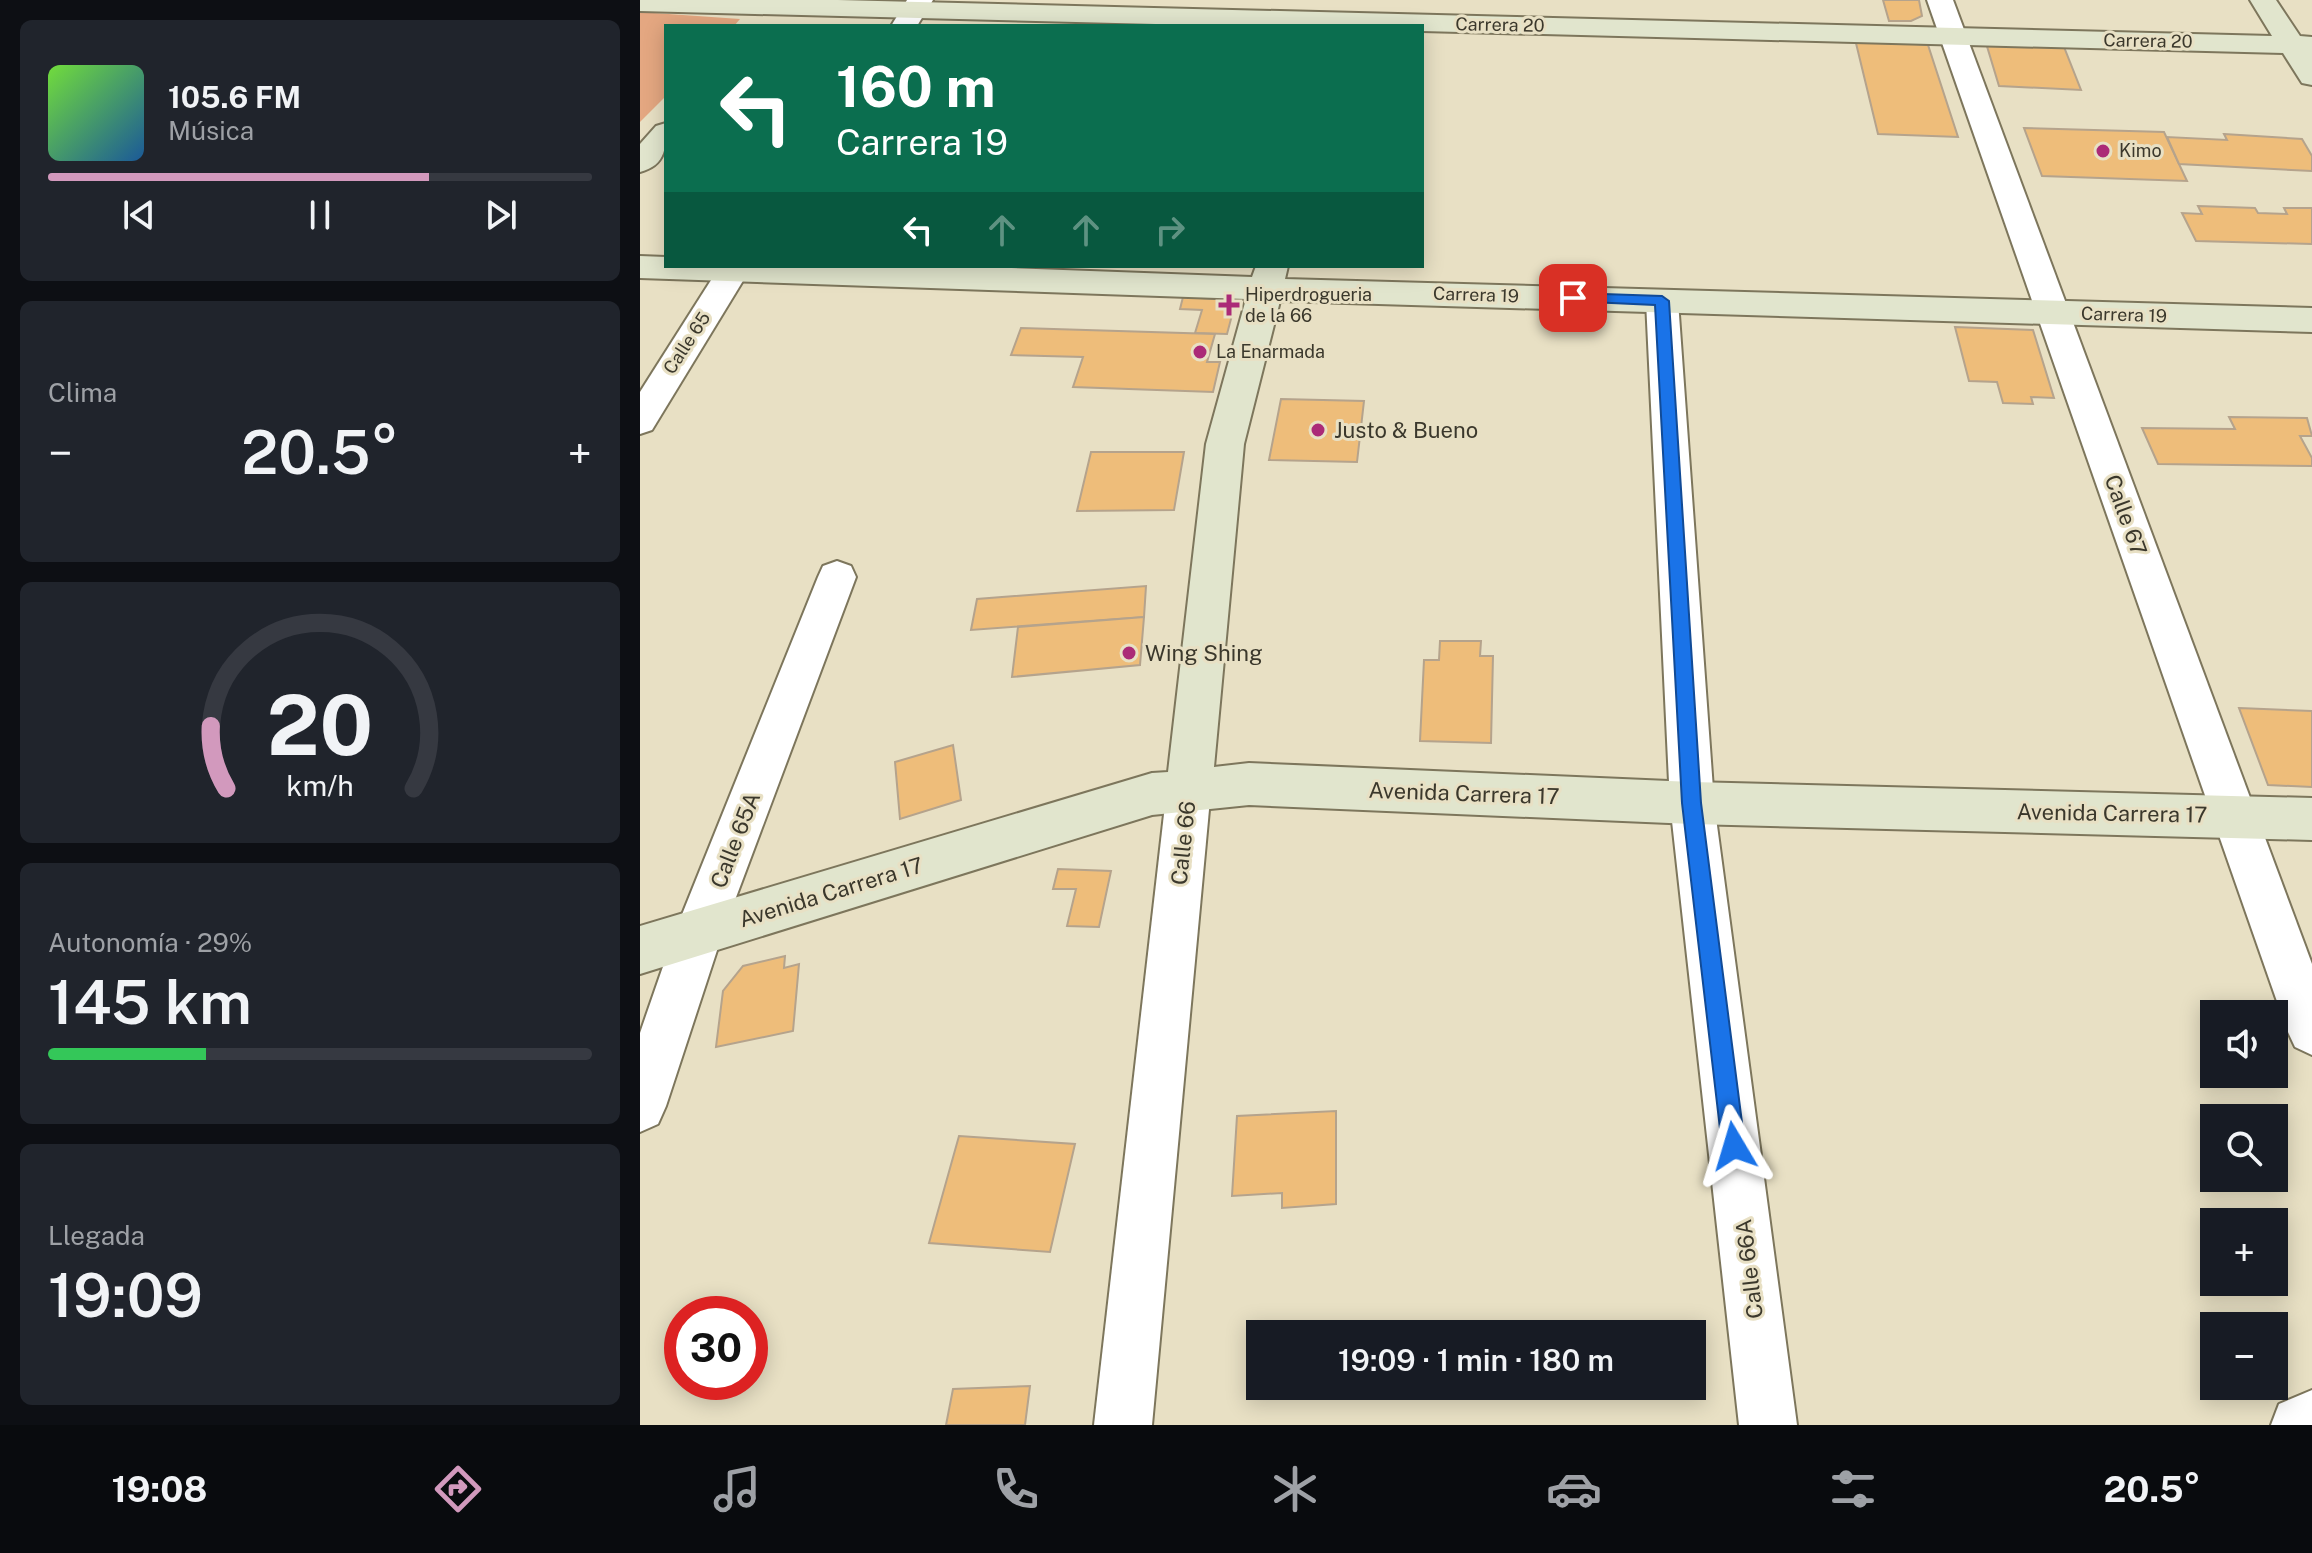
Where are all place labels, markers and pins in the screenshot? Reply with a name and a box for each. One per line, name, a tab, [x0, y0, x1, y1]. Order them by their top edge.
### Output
place label: Kimo	[2119, 140, 2162, 161]
marker: Kimo	[2094, 142, 2112, 160]
pin	[1539, 264, 1607, 332]
place label: Hiperdrogueria de la 66	[1245, 284, 1372, 326]
marker: Hiperdrogueria de la 66	[1220, 296, 1238, 314]
place label: La Enarmada	[1216, 341, 1325, 362]
marker: La Enarmada	[1191, 343, 1209, 361]
place label: Justo & Bueno	[1334, 417, 1478, 443]
marker: Justo & Bueno	[1309, 421, 1327, 439]
place label: Wing Shing	[1145, 640, 1263, 666]
marker: Wing Shing	[1120, 644, 1138, 662]

